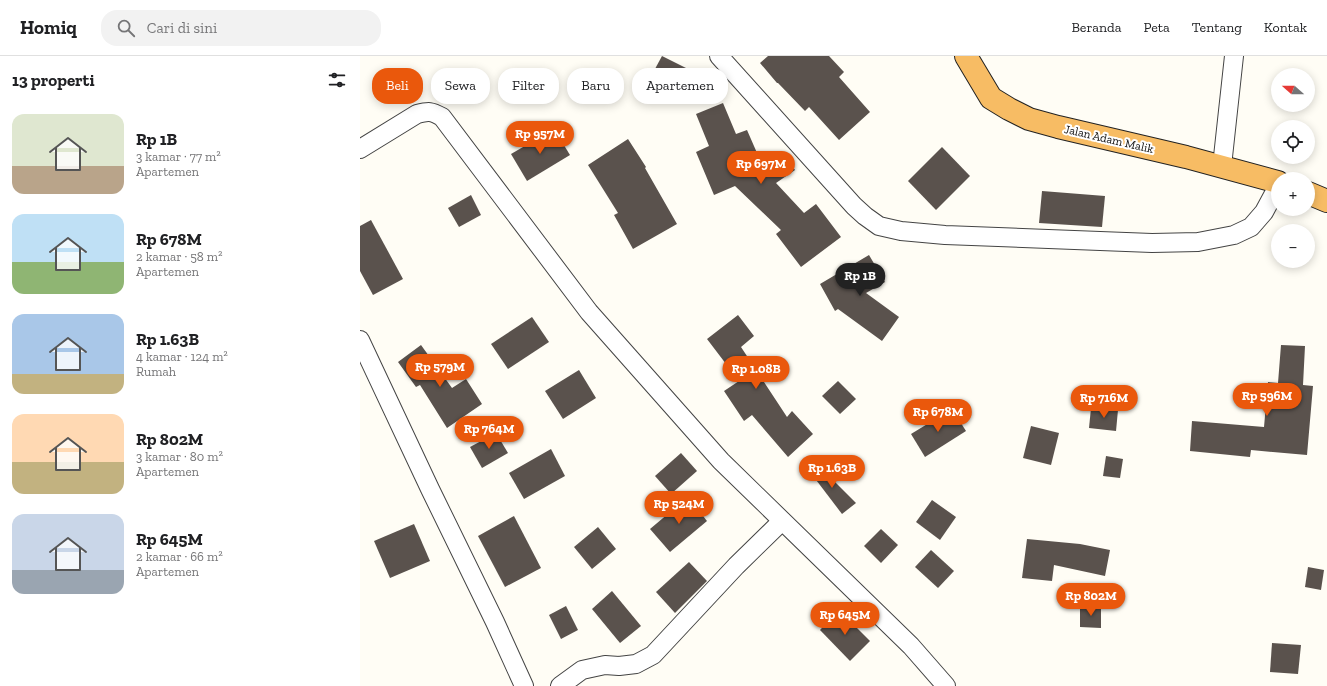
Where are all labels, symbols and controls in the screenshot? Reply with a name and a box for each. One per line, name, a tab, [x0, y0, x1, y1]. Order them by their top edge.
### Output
search box	[101, 10, 381, 46]
text: Homiq	[20, 16, 77, 39]
icon: search	[115, 17, 137, 39]
text: Cari di sini	[147, 19, 217, 37]
text: Beranda	[1071, 19, 1122, 36]
text: Peta	[1144, 19, 1170, 36]
text: Tentang	[1192, 19, 1242, 36]
text: Kontak	[1264, 19, 1307, 36]
chip: Beli	[372, 68, 423, 104]
chip: Sewa	[431, 68, 490, 104]
chip: Filter	[498, 68, 559, 104]
chip: Baru	[567, 68, 624, 104]
chip: Apartemen	[632, 68, 728, 104]
north arrow	[1271, 68, 1315, 112]
map controls	[1271, 68, 1315, 268]
icon: filters	[326, 69, 348, 91]
text: 13 properti	[12, 70, 94, 90]
button: locate	[1271, 120, 1315, 164]
pin: Rp 957M	[503, 121, 577, 155]
street label: Jalan Adam Malik	[1063, 122, 1156, 156]
text: Rp 957M	[515, 126, 565, 141]
text: Rp 1B	[136, 129, 177, 149]
icon: home	[44, 130, 92, 178]
text: 3 kamar · 77 m²	[136, 149, 221, 164]
pin: Rp 697M	[724, 151, 798, 185]
text: Rp 697M	[736, 156, 786, 171]
text: Apartemen	[136, 164, 199, 179]
button: +	[1271, 172, 1315, 216]
button: −	[1271, 224, 1315, 268]
text: Rp 678M	[136, 229, 202, 249]
icon: home	[44, 230, 92, 278]
text: 2 kamar · 58 m²	[136, 249, 223, 264]
pin: Rp 1B	[832, 263, 888, 297]
text: Apartemen	[136, 264, 199, 279]
text: Rp 1B	[844, 268, 876, 283]
text: Rp 1.63B	[136, 329, 199, 349]
icon: home	[44, 330, 92, 378]
text: 4 kamar · 124 m²	[136, 349, 228, 364]
pin: Rp 579M	[403, 354, 477, 388]
pin: Rp 1.08B	[715, 356, 797, 390]
text: Rp 579M	[415, 359, 465, 374]
text: Rp 1.08B	[732, 361, 780, 376]
text: Rumah	[136, 364, 176, 379]
pin: Rp 596M	[1230, 383, 1304, 417]
pin: Rp 716M	[1067, 385, 1141, 419]
text: Rp 596M	[1242, 388, 1292, 403]
text: Rp 716M	[1080, 390, 1128, 405]
pin: Rp 678M	[901, 399, 975, 433]
text: Rp 678M	[913, 404, 963, 419]
pin: Rp 764M	[452, 416, 526, 450]
text: Rp 764M	[464, 421, 514, 436]
text: Rp 802M	[136, 429, 203, 449]
icon: home	[44, 430, 92, 478]
text: 3 kamar · 80 m²	[136, 449, 223, 464]
pin: Rp 1.63B	[791, 455, 873, 489]
text: Rp 1.63B	[808, 460, 856, 475]
text: Apartemen	[136, 464, 199, 479]
pin: Rp 524M	[642, 491, 716, 525]
text: Rp 524M	[653, 496, 705, 511]
text: Rp 645M	[136, 529, 203, 549]
icon: home	[44, 530, 92, 578]
text: 2 kamar · 66 m²	[136, 549, 223, 564]
text: Apartemen	[136, 564, 199, 579]
pin: Rp 802M	[1054, 583, 1128, 617]
text: Rp 802M	[1065, 588, 1117, 603]
pin: Rp 645M	[808, 602, 882, 636]
text: Rp 645M	[819, 607, 871, 622]

